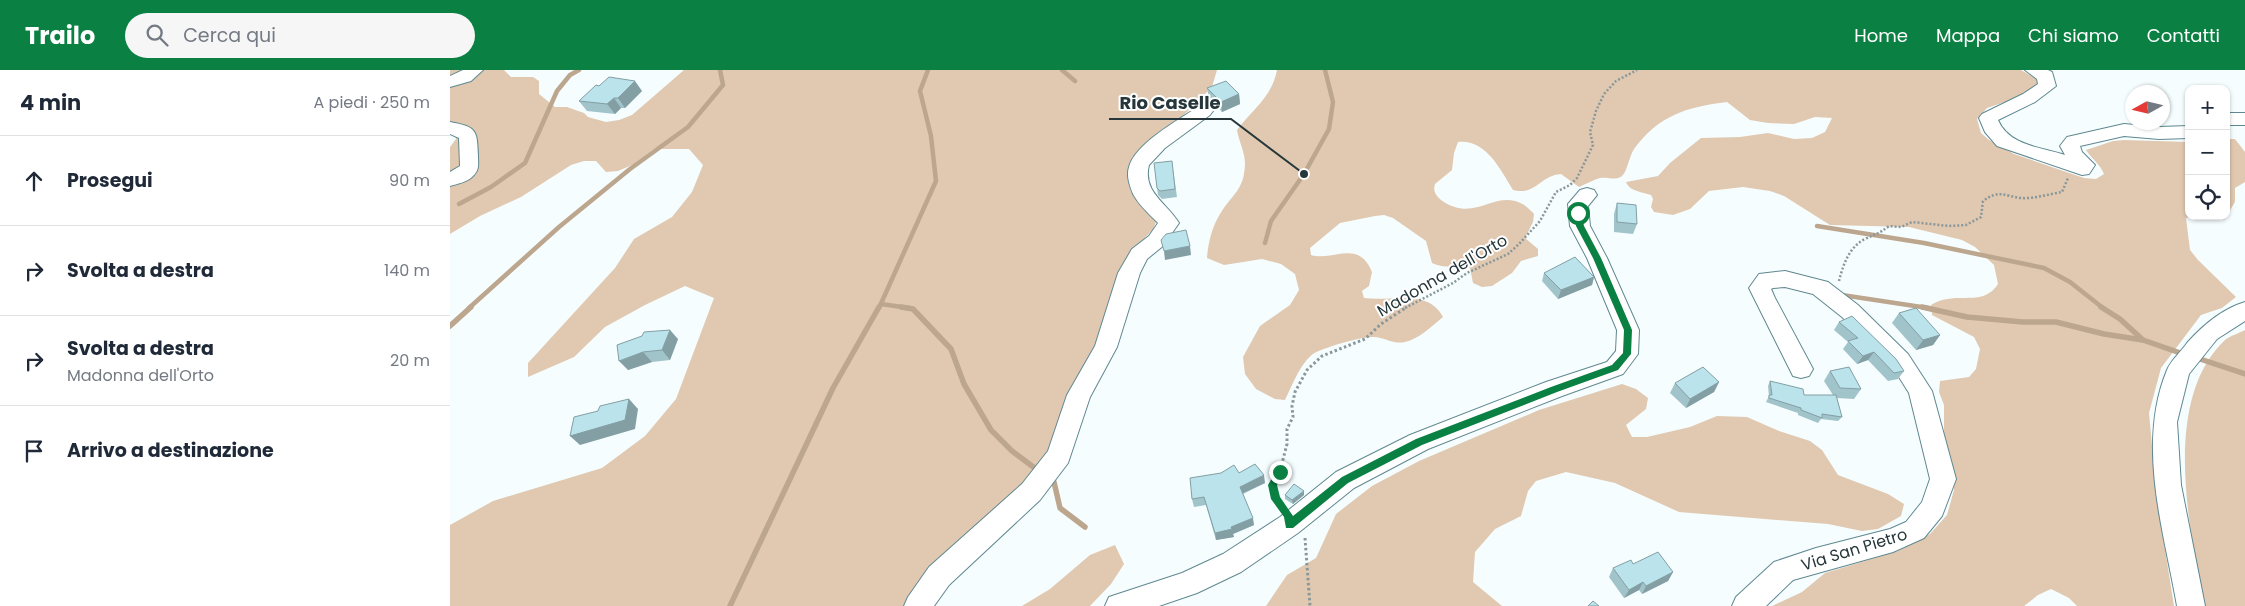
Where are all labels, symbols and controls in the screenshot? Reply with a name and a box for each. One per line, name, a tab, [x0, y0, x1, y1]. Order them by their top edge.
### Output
search box	[125, 13, 475, 58]
text: Trailo	[25, 19, 95, 52]
icon: search	[143, 21, 171, 49]
text: Cerca qui	[183, 22, 276, 49]
text: Home	[1854, 23, 1908, 48]
text: Mappa	[1936, 23, 2000, 48]
text: Chi siamo	[2028, 23, 2119, 48]
text: Contatti	[2147, 23, 2220, 48]
north arrow	[2125, 85, 2170, 130]
map controls	[2185, 85, 2230, 220]
button: +	[2185, 85, 2230, 130]
callout: Rio Caselle	[1109, 86, 1231, 119]
text: 4 min	[20, 88, 81, 117]
text: Rio Caselle	[1119, 90, 1221, 115]
text: A piedi · 250 m	[314, 91, 430, 114]
button: −	[2185, 130, 2230, 175]
icon: ahead	[20, 167, 48, 195]
text: Prosegui	[67, 167, 153, 194]
text: 90 m	[389, 169, 430, 192]
button: locate	[2185, 175, 2230, 220]
route start	[1567, 202, 1590, 225]
street label: Madonna dell'Orto	[1373, 229, 1512, 322]
icon: right	[20, 257, 48, 285]
text: Svolta a destra	[67, 257, 214, 284]
text: 140 m	[384, 259, 430, 282]
text: Svolta a destra	[67, 335, 214, 362]
icon: right	[20, 347, 48, 375]
text: 20 m	[390, 349, 430, 372]
text: Madonna dell'Orto	[67, 364, 214, 387]
icon: arrive	[20, 437, 48, 465]
text: Arrivo a destinazione	[67, 437, 274, 464]
route end	[1269, 461, 1292, 484]
street label: Via San Pietro	[1798, 522, 1910, 577]

